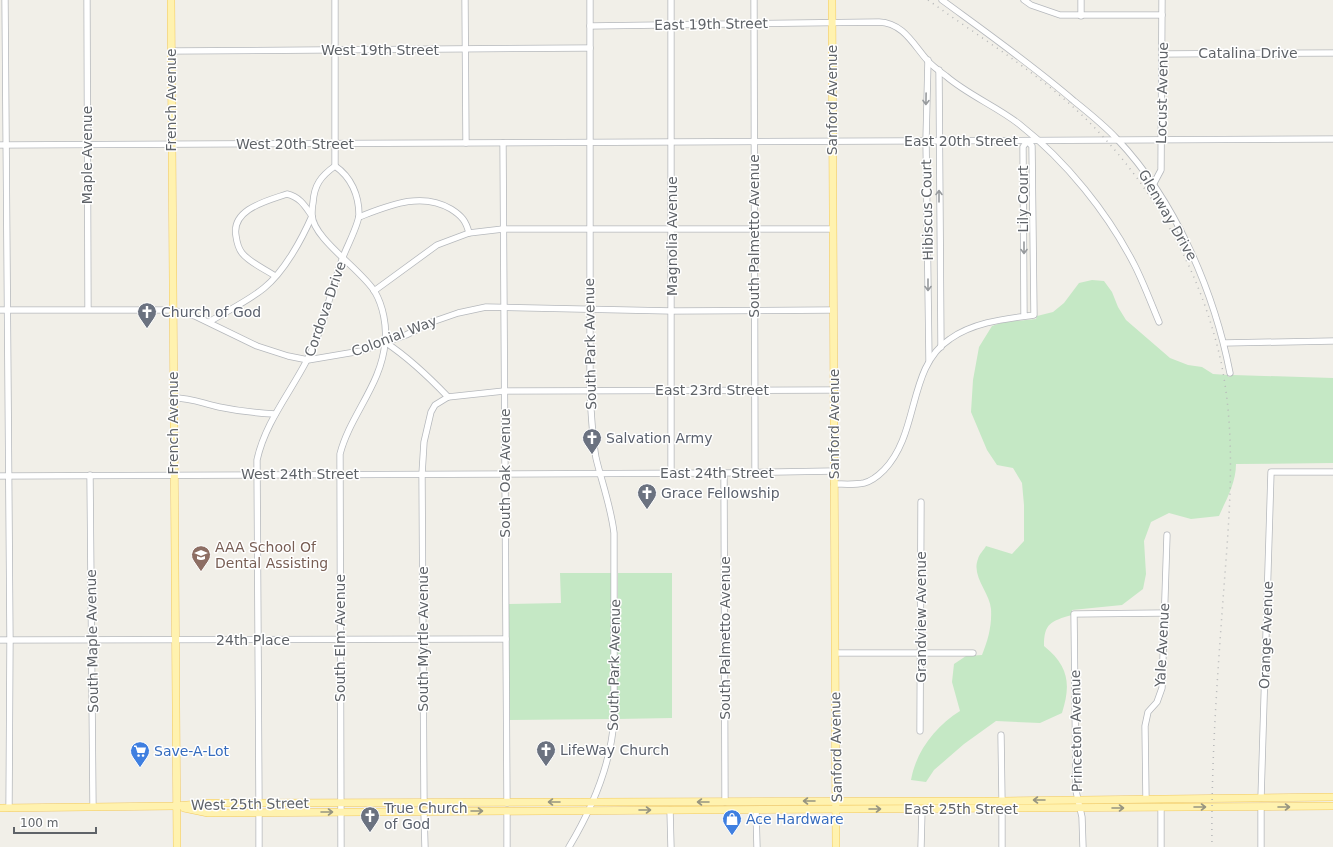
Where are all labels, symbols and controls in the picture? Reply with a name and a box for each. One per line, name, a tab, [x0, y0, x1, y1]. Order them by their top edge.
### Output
street label: East 19th Street	[654, 15, 769, 33]
street label: West 19th Street	[321, 42, 440, 58]
street label: Locust Avenue	[1153, 42, 1171, 144]
street label: Sanford Avenue	[824, 45, 840, 155]
street label: Catalina Drive	[1198, 45, 1298, 61]
street label: French Avenue	[163, 48, 179, 152]
one-way arrow	[922, 92, 930, 105]
street label: Maple Avenue	[79, 106, 95, 204]
street label: East 20th Street	[904, 133, 1018, 149]
street label: West 20th Street	[236, 136, 355, 152]
street label: South Palmetto Avenue	[746, 154, 762, 318]
street label: Hibiscus Court	[918, 159, 936, 261]
street label: Lily Court	[1015, 165, 1031, 232]
street label: Glenway Drive	[1135, 167, 1201, 263]
street label: Magnolia Avenue	[664, 176, 680, 296]
one-way arrow	[935, 190, 943, 203]
one-way arrow	[1020, 241, 1027, 254]
street label: Cordova Drive	[301, 259, 349, 359]
street label: South Park Avenue	[581, 278, 599, 410]
one-way arrow	[924, 278, 931, 291]
church icon: Church of God	[136, 301, 158, 329]
place label: Church of God	[161, 304, 261, 320]
street label: Colonial Way	[349, 312, 439, 360]
street label: Sanford Avenue	[826, 369, 842, 479]
street label: French Avenue	[165, 371, 181, 475]
street label: East 23rd Street	[655, 382, 769, 398]
street label: South Oak Avenue	[497, 408, 513, 538]
church icon: Salvation Army	[581, 427, 603, 455]
place label: Salvation Army	[606, 430, 713, 446]
street label: East 24th Street	[660, 465, 774, 481]
street label: West 24th Street	[241, 466, 360, 482]
church icon: Grace Fellowship	[636, 482, 658, 510]
place label: Grace Fellowship	[661, 485, 780, 501]
place label: AAA School Of Dental Assisting	[215, 539, 328, 571]
school or university icon: AAA School Of Dental Assisting	[190, 544, 212, 572]
street label: Grandview Avenue	[913, 551, 929, 683]
street label: South Palmetto Avenue	[717, 556, 733, 720]
street label: South Myrtle Avenue	[415, 566, 431, 712]
street label: South Maple Avenue	[83, 569, 101, 713]
street label: South Elm Avenue	[332, 574, 348, 702]
street label: Orange Avenue	[1256, 581, 1276, 689]
street label: South Park Avenue	[605, 599, 623, 731]
street label: Yale Avenue	[1152, 603, 1172, 688]
street label: 24th Place	[216, 632, 290, 648]
street label: Princeton Avenue	[1067, 670, 1085, 792]
street label: Sanford Avenue	[827, 692, 845, 802]
church icon: LifeWay Church	[535, 739, 557, 767]
supermarket icon: Save-A-Lot	[129, 740, 151, 768]
place label: LifeWay Church	[560, 742, 669, 758]
place label: Save-A-Lot	[154, 743, 230, 759]
street label: West 25th Street	[191, 795, 310, 813]
one-way arrow	[1033, 796, 1046, 804]
one-way arrow	[803, 797, 816, 805]
one-way arrow	[548, 798, 561, 806]
one-way arrow	[697, 798, 710, 806]
place label: True Church of God	[383, 800, 468, 832]
street label: East 25th Street	[904, 801, 1018, 817]
one-way arrow	[1193, 803, 1206, 811]
one-way arrow	[1277, 803, 1290, 810]
one-way arrow	[1111, 804, 1124, 812]
church icon: True Church of God	[359, 805, 381, 833]
one-way arrow	[868, 805, 881, 813]
one-way arrow	[638, 806, 651, 814]
one-way arrow	[470, 807, 483, 815]
one-way arrow	[320, 808, 333, 816]
shop icon: Ace Hardware	[721, 808, 743, 836]
scale bar	[14, 809, 96, 835]
place label: Ace Hardware	[746, 811, 844, 827]
text: 100 m	[20, 816, 58, 830]

